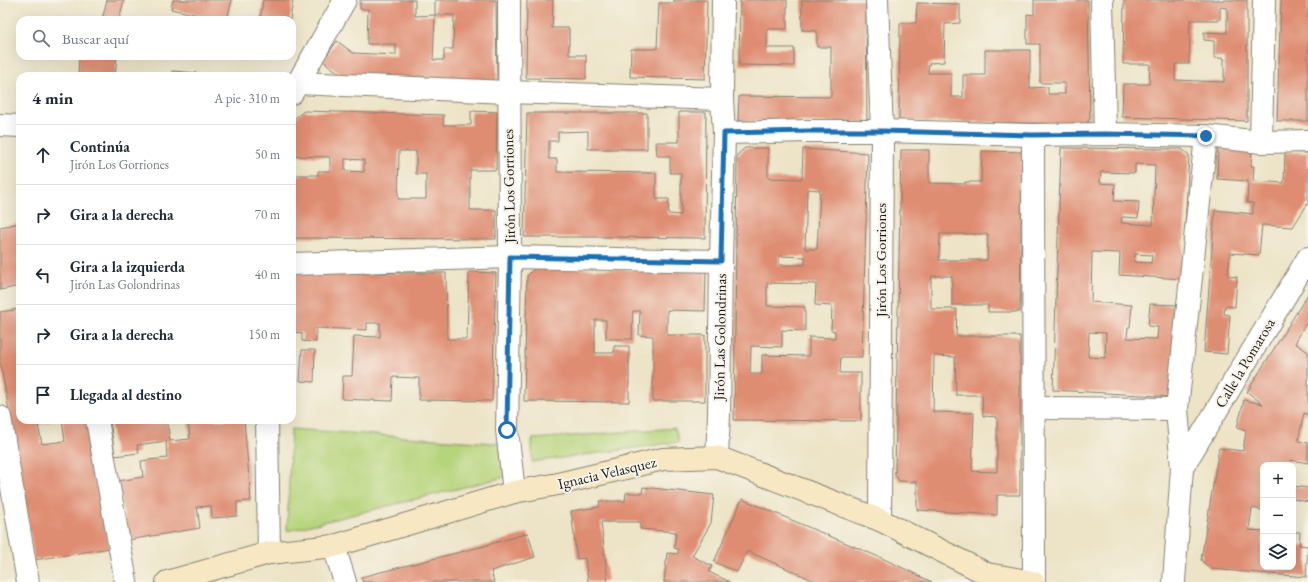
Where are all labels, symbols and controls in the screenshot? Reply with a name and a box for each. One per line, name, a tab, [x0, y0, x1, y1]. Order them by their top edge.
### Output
search box	[16, 16, 296, 60]
icon: search	[30, 27, 52, 49]
text: Buscar aquí	[62, 29, 129, 48]
text: 4 min	[32, 87, 73, 109]
text: A pie · 310 m	[214, 90, 280, 107]
route end	[1197, 127, 1215, 145]
street label: Jirón Los Gorriones	[498, 129, 519, 245]
text: Continúa	[70, 137, 130, 156]
icon: ahead	[32, 144, 54, 166]
text: 50 m	[255, 146, 280, 163]
text: Jirón Los Gorriones	[70, 156, 169, 173]
street label: Jirón Los Gorriones	[871, 203, 890, 319]
icon: right	[32, 204, 54, 226]
text: Gira a la derecha	[70, 205, 174, 224]
text: 70 m	[255, 206, 280, 223]
text: Gira a la izquierda	[70, 257, 185, 276]
icon: left	[32, 264, 54, 286]
text: 40 m	[255, 266, 280, 283]
street label: Jirón Las Golondrinas	[709, 273, 730, 403]
text: Jirón Las Golondrinas	[70, 276, 180, 293]
street label: Calle la Pomarosa	[1210, 314, 1279, 411]
icon: right	[32, 324, 54, 346]
text: Gira a la derecha	[70, 325, 174, 344]
text: 150 m	[249, 326, 280, 343]
icon: arrive	[32, 384, 54, 406]
text: Llegada al destino	[70, 385, 182, 404]
route start	[498, 421, 516, 439]
street label: Ignacia Velasquez	[556, 452, 658, 493]
map controls	[1260, 462, 1296, 570]
button: +	[1260, 462, 1296, 498]
button: −	[1260, 498, 1296, 534]
button: layers	[1260, 534, 1296, 570]

